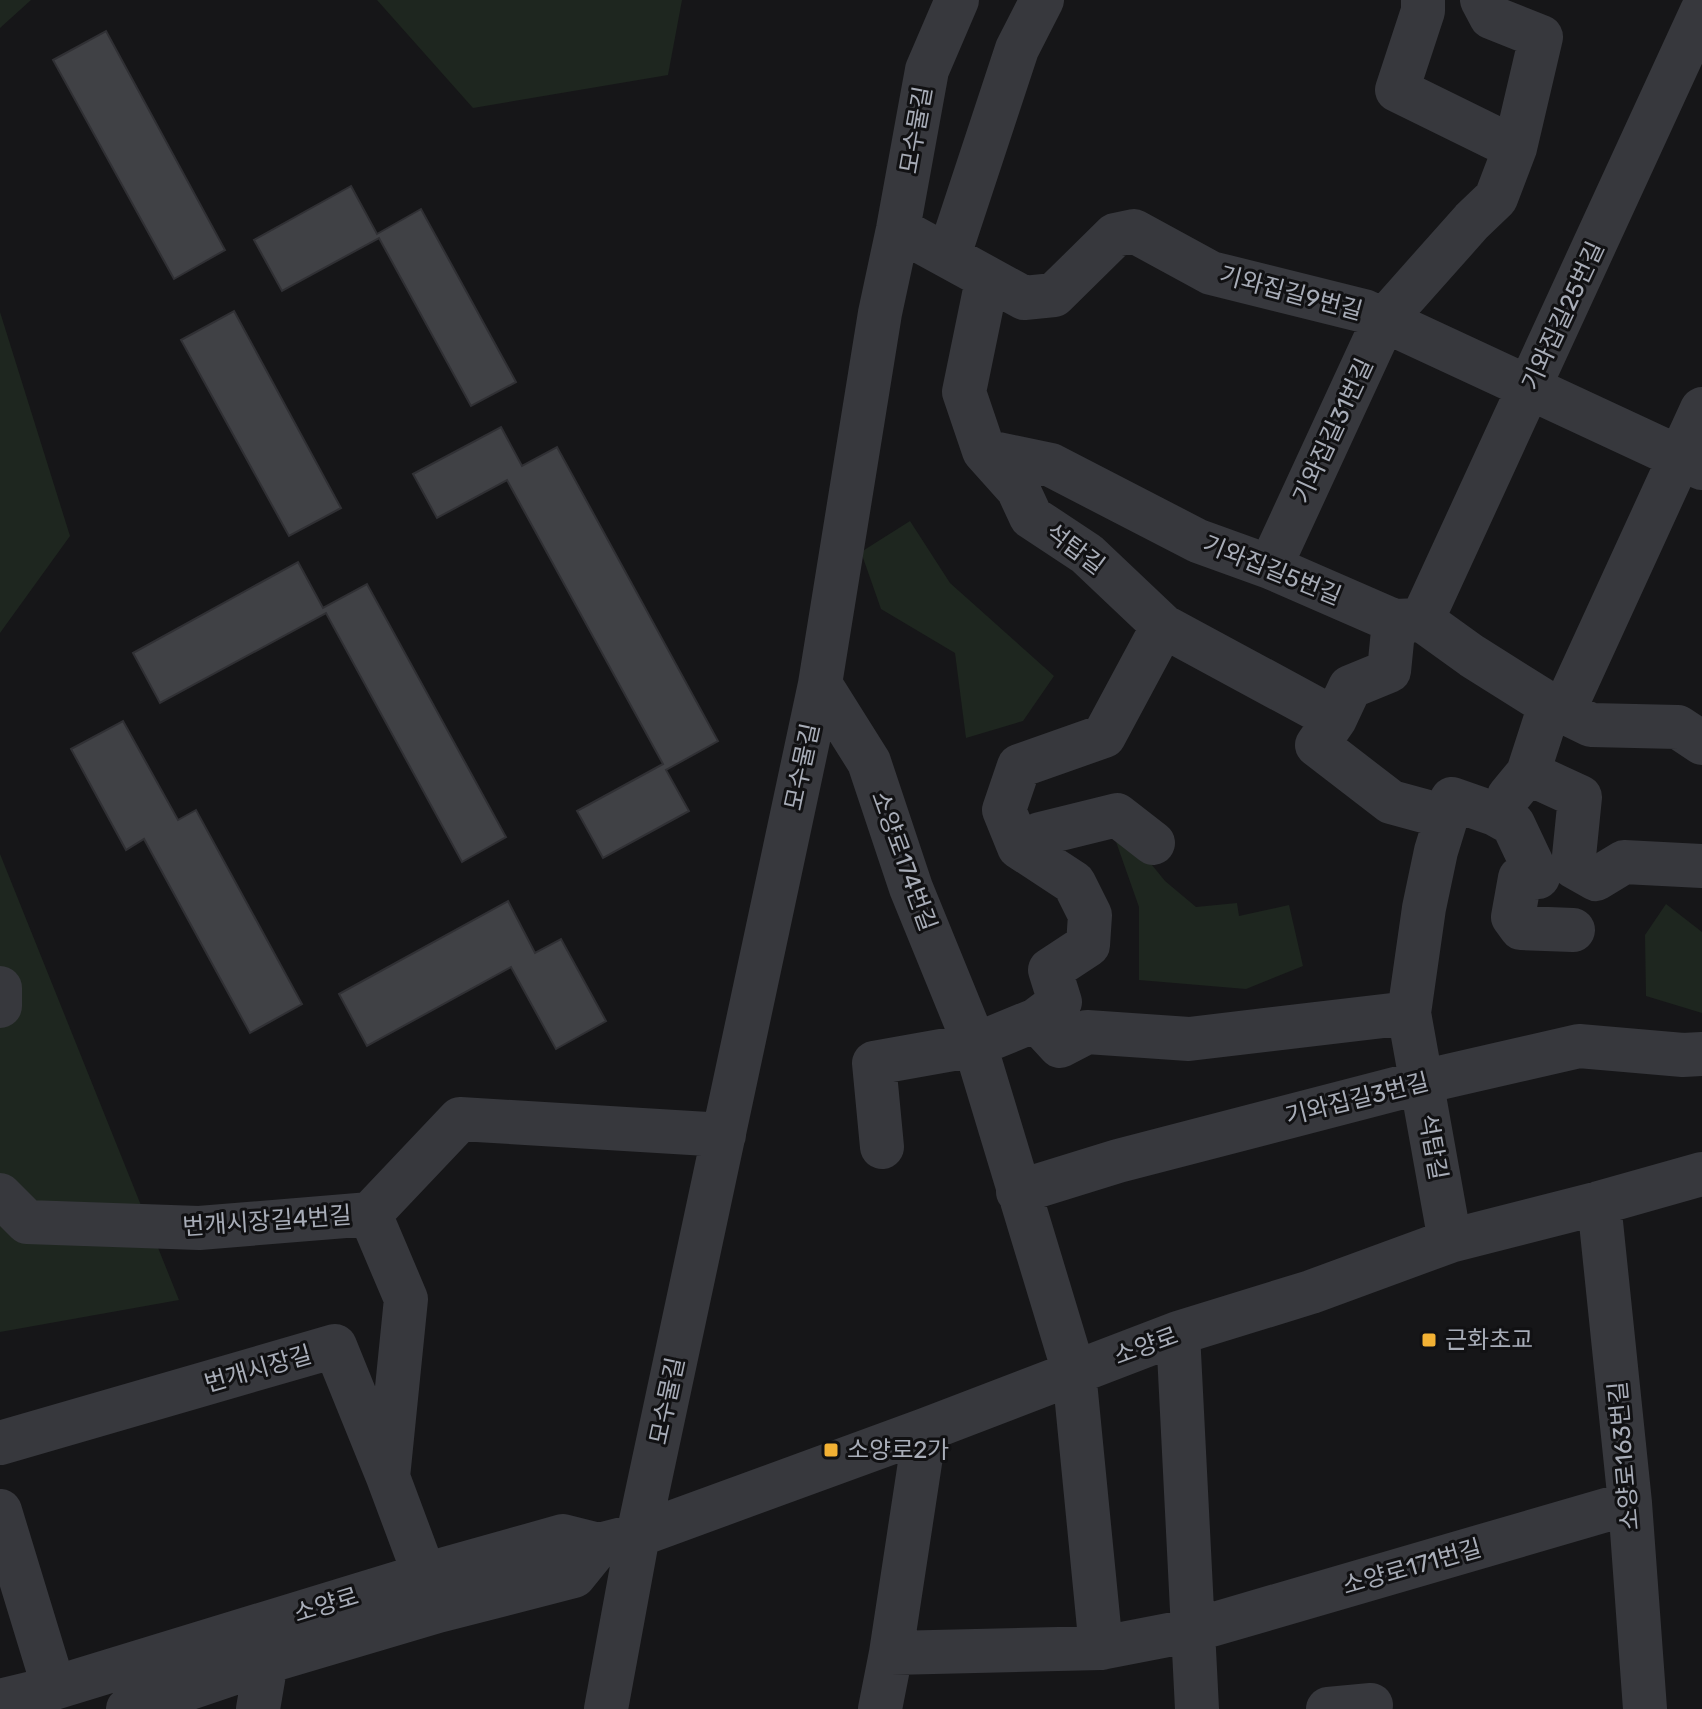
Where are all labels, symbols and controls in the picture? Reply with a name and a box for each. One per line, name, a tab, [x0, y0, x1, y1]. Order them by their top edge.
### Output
street label: 모수물길	[895, 84, 937, 176]
street label: 기와집길25번길	[1516, 237, 1610, 395]
street label: 기와집길9번길	[1217, 260, 1365, 326]
street label: 기와집길31번길	[1287, 354, 1379, 508]
street label: 석탑길	[1040, 518, 1110, 580]
street label: 기와집길5번길	[1199, 530, 1345, 610]
street label: 모수물길	[779, 721, 825, 813]
street label: 소양로174번길	[866, 787, 942, 935]
street label: 기와집길3번길	[1282, 1068, 1432, 1130]
street label: 석탑길	[1413, 1112, 1453, 1182]
street label: 번개시장길4번길	[181, 1201, 353, 1241]
street label: 소양로	[1110, 1322, 1182, 1370]
place label: 근화초교	[1445, 1326, 1533, 1354]
marker: 근화초교	[1420, 1331, 1438, 1349]
street label: 번개시장길	[201, 1340, 315, 1398]
street label: 모수물길	[644, 1355, 690, 1447]
street label: 소양로163번길	[1604, 1380, 1644, 1532]
place label: 소양로2가	[847, 1436, 949, 1464]
marker: 소양로2가	[822, 1441, 840, 1459]
street label: 소양로171번길	[1339, 1534, 1485, 1600]
street label: 소양로	[290, 1582, 362, 1628]

